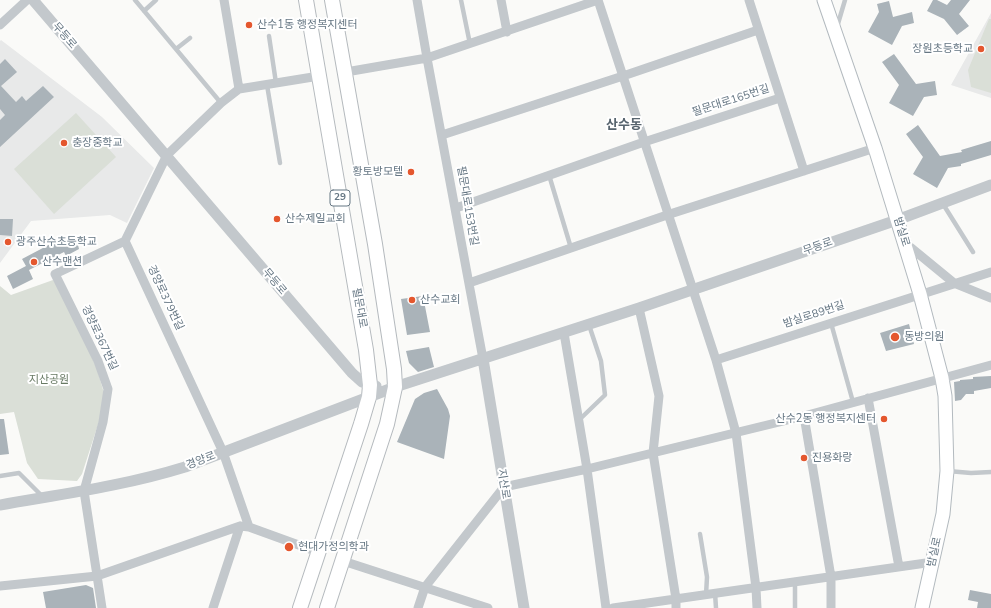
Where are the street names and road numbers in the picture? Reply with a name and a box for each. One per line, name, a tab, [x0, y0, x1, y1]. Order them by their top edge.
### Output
street label: 무등로	[49, 20, 79, 52]
street label: 필문대로165번길	[691, 82, 771, 120]
street label: 필문대로153번길	[454, 165, 480, 247]
road number: 29	[330, 190, 350, 206]
street label: 밤실로	[890, 216, 912, 248]
street label: 무등로	[801, 236, 835, 258]
street label: 경양로379번길	[144, 263, 186, 333]
street label: 무등로	[259, 266, 289, 298]
street label: 필문대로	[349, 287, 369, 329]
street label: 밤실로89번길	[782, 299, 846, 331]
street label: 경양로367번길	[78, 303, 120, 373]
street label: 경양로	[184, 449, 218, 473]
street label: 지산로	[494, 468, 512, 500]
street label: 밤실로	[925, 536, 945, 568]

